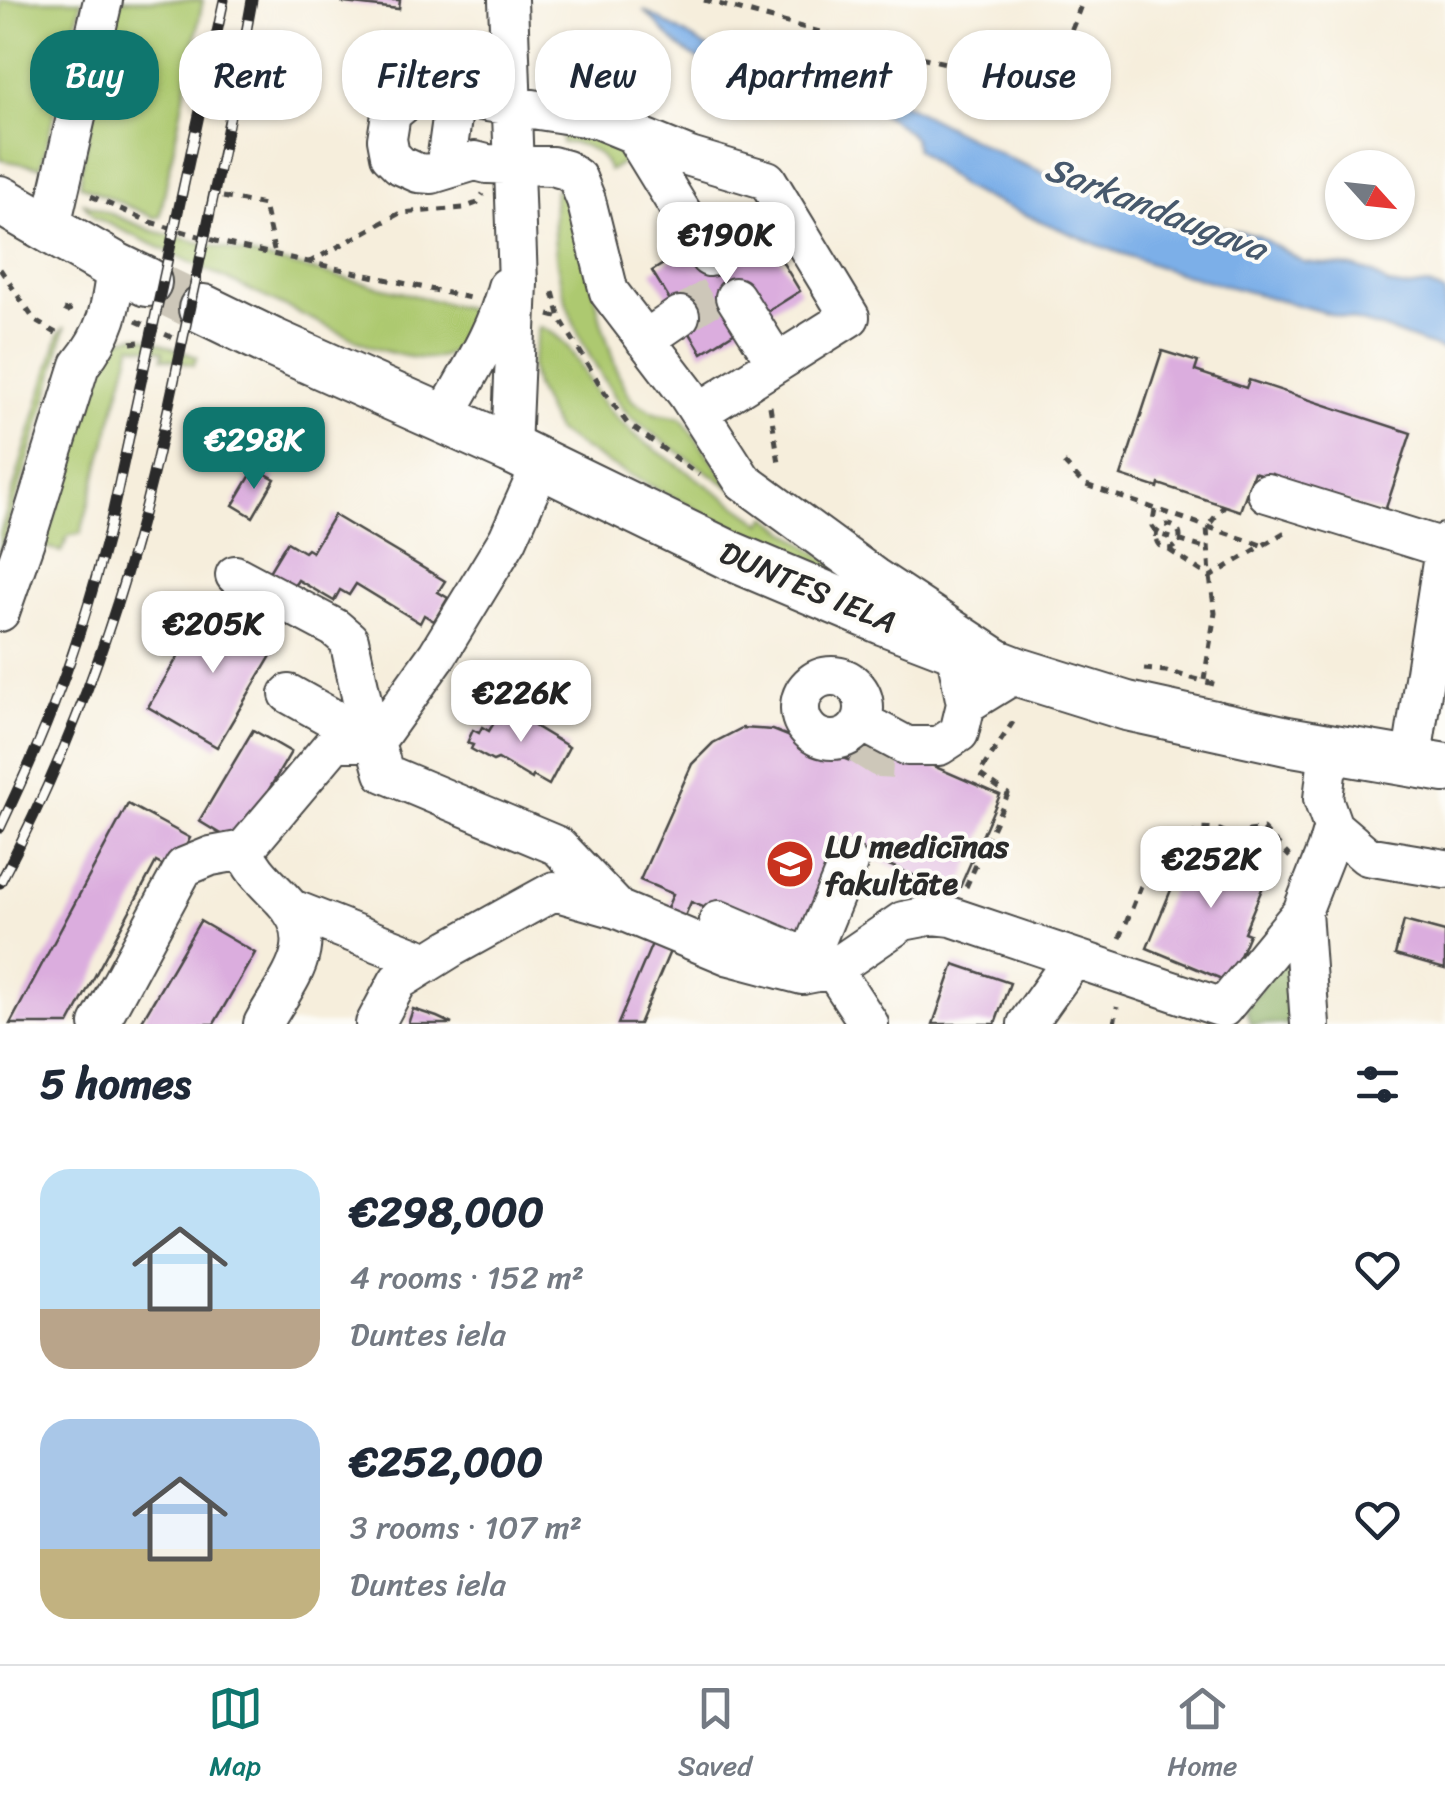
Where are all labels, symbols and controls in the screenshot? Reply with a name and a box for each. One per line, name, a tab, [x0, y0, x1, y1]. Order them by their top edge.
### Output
chip: Buy	[30, 30, 159, 120]
chip: Rent	[179, 30, 322, 120]
chip: Filters	[342, 30, 515, 120]
chip: New	[535, 30, 671, 120]
chip: Apartment	[691, 30, 927, 120]
chip: House	[947, 30, 1111, 120]
water label: Sarkandaugava	[1036, 137, 1279, 280]
north arrow	[1325, 150, 1415, 240]
map controls	[1325, 150, 1415, 240]
pin: €190K	[656, 202, 796, 287]
text: €190K	[679, 206, 773, 263]
pin: €298K	[184, 407, 324, 492]
text: €298K	[205, 411, 303, 468]
street label: DUNTES IELA	[710, 524, 906, 650]
pin: €205K	[143, 591, 283, 676]
text: €205K	[164, 595, 262, 652]
pin: €226K	[451, 660, 591, 745]
text: €226K	[473, 664, 569, 721]
place label: LU medicīnas fakultāte	[825, 818, 1010, 912]
pin: €252K	[1141, 826, 1281, 911]
text: €252K	[1162, 830, 1260, 887]
school or university icon: LU medicīnas fakultāte	[764, 838, 816, 890]
text: 5 homes	[40, 1047, 191, 1121]
icon: filters	[1350, 1057, 1405, 1112]
text: €298,000	[350, 1175, 544, 1249]
icon: home	[120, 1209, 240, 1329]
icon: heart	[1350, 1242, 1405, 1297]
text: 4 rooms · 152 m²	[350, 1249, 584, 1306]
text: Duntes iela	[350, 1306, 506, 1363]
text: €252,000	[350, 1425, 543, 1499]
icon: home	[120, 1459, 240, 1579]
icon: heart	[1350, 1492, 1405, 1547]
text: 3 rooms · 107 m²	[350, 1499, 582, 1556]
text: Duntes iela	[350, 1556, 506, 1613]
tab: Map	[208, 1681, 263, 1790]
tab: Saved	[678, 1681, 752, 1790]
tab: Home	[1167, 1681, 1237, 1790]

